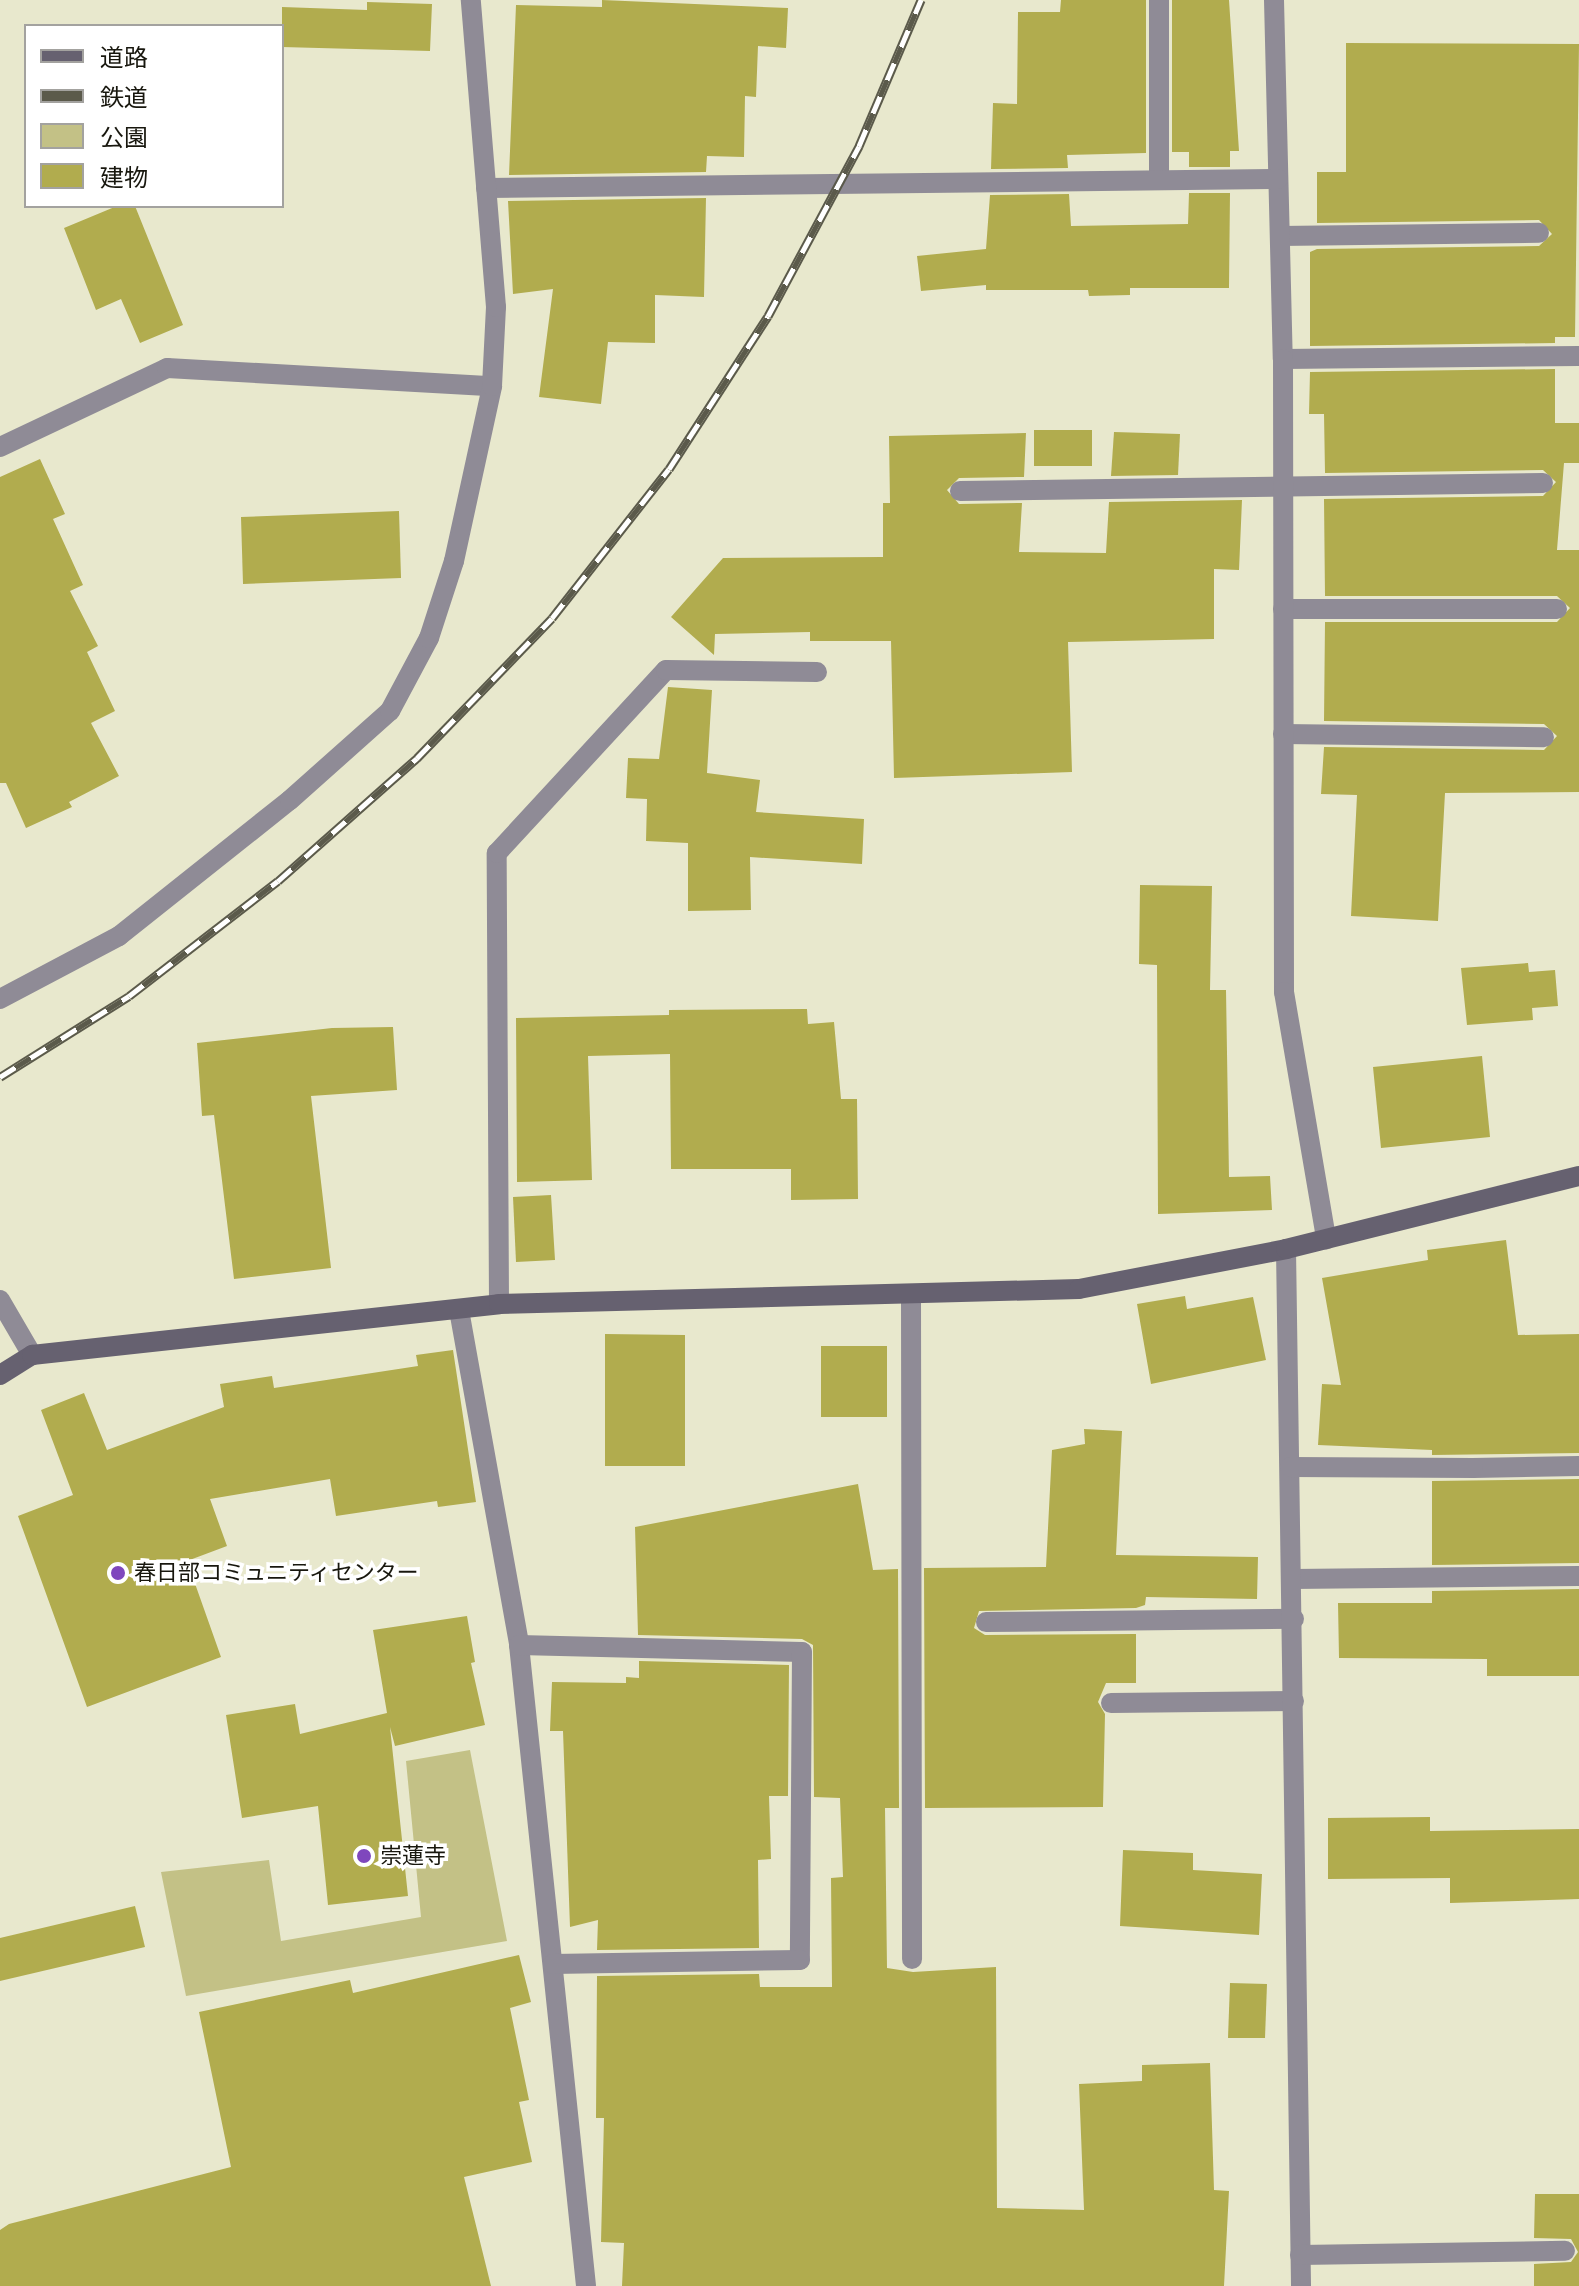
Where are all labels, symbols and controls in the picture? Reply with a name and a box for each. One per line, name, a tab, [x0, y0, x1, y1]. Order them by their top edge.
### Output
legend	[24, 24, 284, 208]
text: 道路	[100, 41, 148, 74]
text: 鉄道	[100, 81, 148, 114]
text: 公園	[100, 121, 148, 154]
text: 建物	[100, 161, 148, 194]
place label: 春日部コミュニティセンター	[134, 1560, 420, 1586]
marker: 春日部コミュニティセンター	[109, 1564, 127, 1582]
place label: 崇蓮寺	[380, 1843, 446, 1869]
marker: 崇蓮寺	[355, 1847, 373, 1865]

